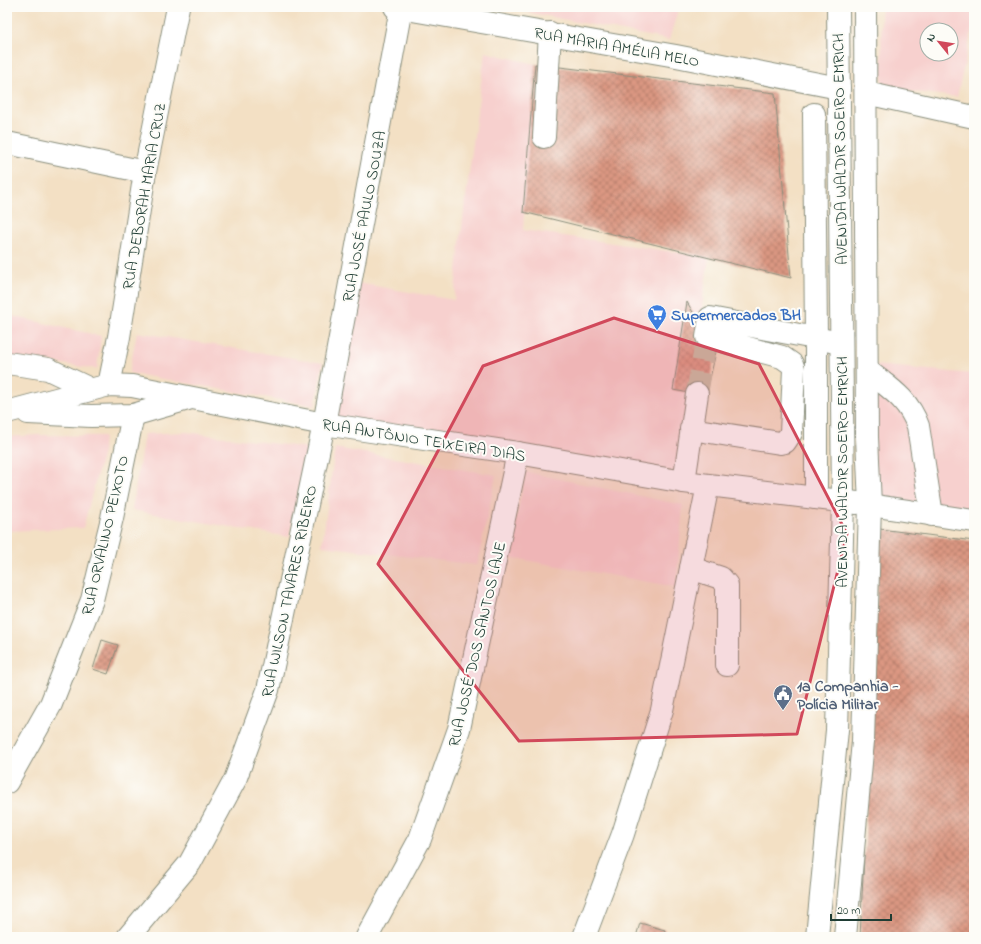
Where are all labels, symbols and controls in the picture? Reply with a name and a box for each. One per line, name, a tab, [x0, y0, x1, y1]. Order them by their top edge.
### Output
street label: RUA MARIA AMÉLIA MELO	[532, 22, 701, 74]
north arrow	[919, 22, 959, 62]
text: N	[922, 30, 940, 45]
street label: AVENIDA WALDIR SOEIRO EMRICH	[827, 33, 855, 265]
street label: RUA DEBORAH MARIA CRUZ	[117, 101, 173, 292]
street label: RUA JOSÉ PAULO SOUZA	[337, 129, 393, 304]
supermarket icon: Supermercados BH	[646, 303, 668, 331]
place label: Supermercados BH	[671, 304, 801, 328]
street label: AVENIDA WALDIR SOEIRO EMRICH	[831, 356, 855, 588]
street label: RUA ANTÔNIO TEIXEIRA DIAS	[320, 413, 527, 469]
street label: RUA ORVALINO PEIXOTO	[76, 453, 136, 618]
street label: RUA WILSON TAVARES RIBEIRO	[256, 483, 324, 700]
street label: RUA JOSÉ DOS SANTOS LAJE	[443, 540, 513, 749]
place label: 1a Companhia - Polícia Militar	[797, 675, 899, 717]
public building icon: 1a Companhia - Polícia Militar	[772, 683, 794, 711]
scale bar	[831, 896, 891, 922]
text: 20 m	[837, 902, 860, 920]

